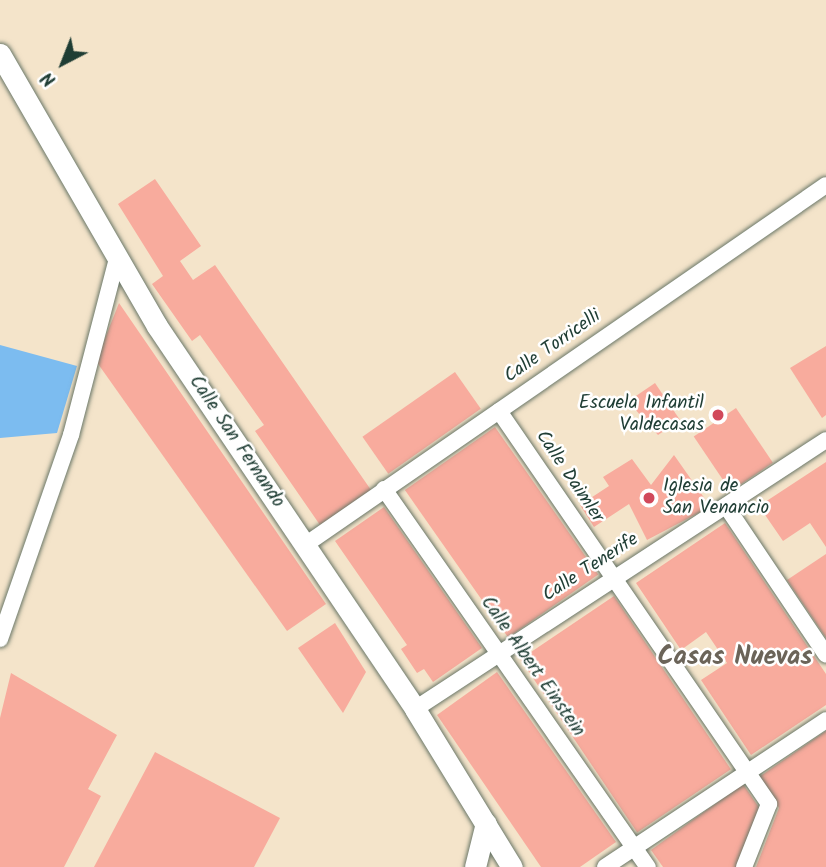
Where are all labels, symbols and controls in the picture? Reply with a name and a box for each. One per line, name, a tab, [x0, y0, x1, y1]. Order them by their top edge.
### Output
north arrow	[28, 28, 98, 98]
text: N	[34, 63, 63, 94]
street label: Calle Torricelli	[500, 305, 606, 389]
street label: Calle San Fernando	[183, 372, 289, 512]
place label: Escuela Infantil Valdecasas	[579, 393, 704, 437]
marker: Escuela Infantil Valdecasas	[710, 407, 726, 423]
street label: Calle Daimler	[530, 427, 608, 527]
place label: Iglesia de San Venancio	[663, 476, 769, 520]
marker: Iglesia de San Venancio	[641, 490, 657, 506]
street label: Calle Tenerife	[539, 529, 643, 607]
street label: Calle Albert Einstein	[475, 592, 589, 742]
district label: Casas Nuevas	[658, 642, 812, 674]

